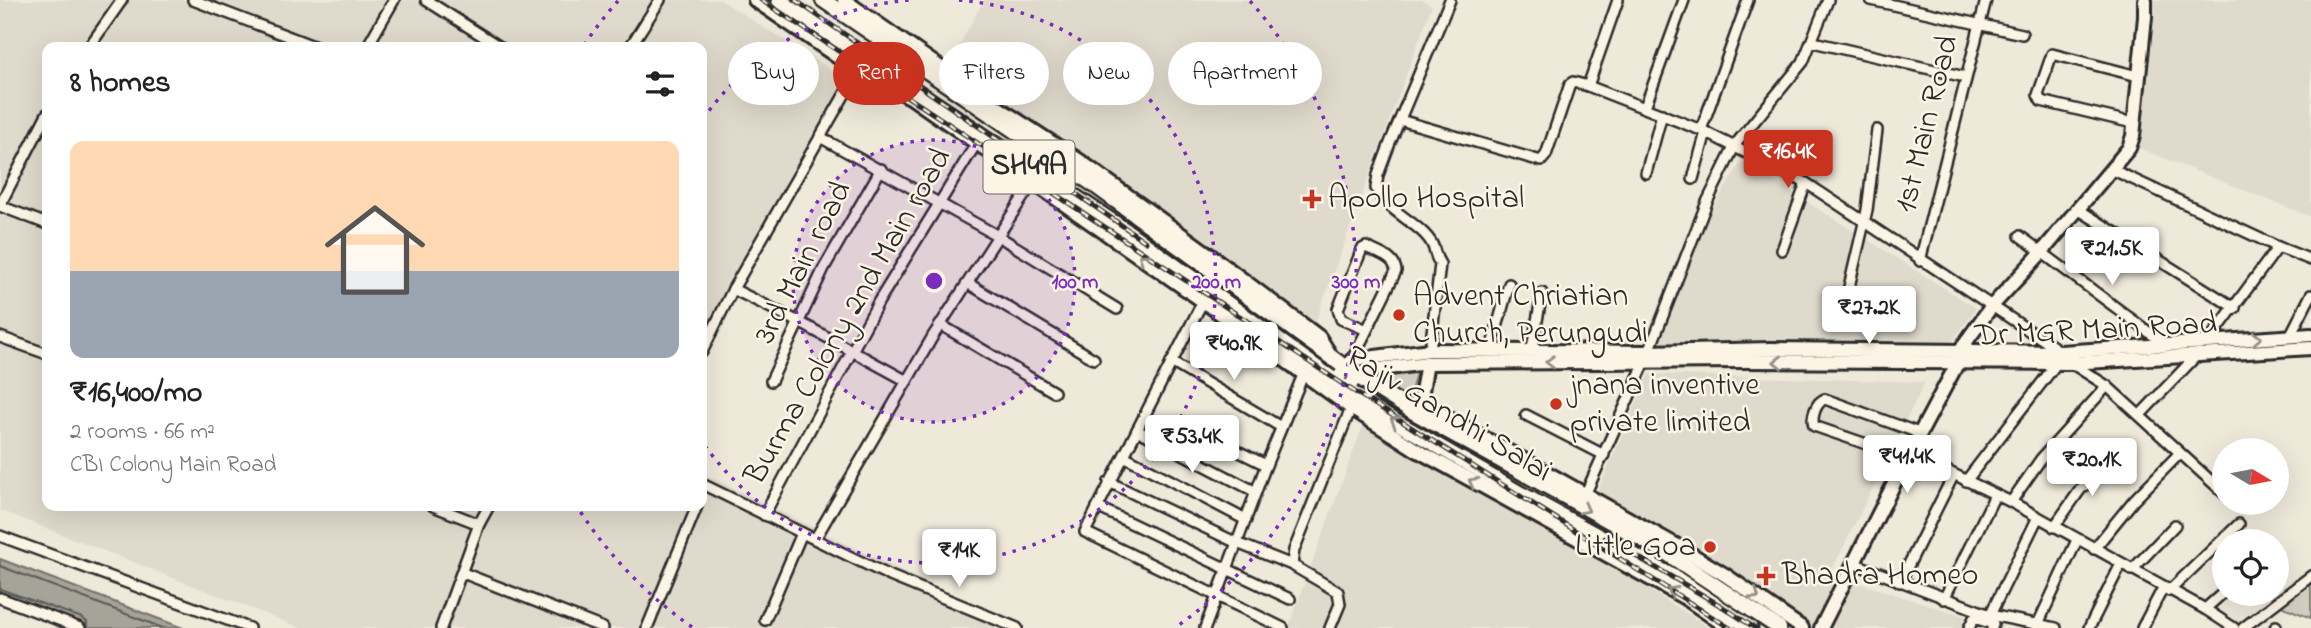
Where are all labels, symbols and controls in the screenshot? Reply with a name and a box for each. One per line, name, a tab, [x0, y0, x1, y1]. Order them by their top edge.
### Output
street label: 1st Main Road	[1883, 30, 1973, 218]
chip: Buy	[728, 42, 819, 105]
chip: Rent	[833, 42, 925, 105]
chip: Filters	[939, 42, 1049, 105]
chip: New	[1063, 42, 1154, 105]
chip: Apartment	[1168, 42, 1322, 105]
text: 8 homes	[70, 62, 171, 106]
icon: filters	[641, 65, 679, 103]
pin: ₹16.4K	[1731, 130, 1845, 190]
text: ₹16.4K	[1760, 136, 1816, 169]
street label: Burma Colony 2nd Main road	[733, 140, 965, 495]
road number: SH49A	[984, 140, 1074, 194]
street label: 3rd Main road	[743, 173, 865, 353]
place label: Apollo Hospital	[1328, 176, 1524, 223]
icon: home	[312, 187, 438, 313]
marker: Apollo Hospital	[1302, 189, 1322, 209]
pin: ₹21.5K	[2055, 228, 2169, 287]
text: ₹21.5K	[2081, 233, 2143, 266]
one-way arrow	[1138, 254, 1151, 266]
text: 100 m	[1052, 268, 1098, 298]
text: 200 m	[1190, 268, 1241, 298]
text: 300 m	[1331, 268, 1380, 298]
centre of rings	[922, 269, 946, 293]
place label: Advent Chriatian Church, Perungudi	[1413, 274, 1648, 358]
pin: ₹27.2K	[1812, 286, 1926, 346]
text: ₹27.2K	[1838, 292, 1900, 325]
street label: Dr MGR Main Road	[1973, 301, 2218, 361]
marker: Advent Chriatian Church, Perungudi	[1391, 307, 1407, 323]
pin: ₹40.9K	[1177, 322, 1291, 382]
text: ₹40.9K	[1206, 328, 1262, 361]
one-way arrow	[2252, 331, 2263, 346]
street label: Rajiv Gandhi Salai	[1336, 335, 1560, 495]
one-way arrow	[1545, 354, 1555, 370]
one-way arrow	[1772, 354, 1783, 369]
place label: jnana inventive private limited	[1566, 363, 1760, 447]
text: ₹16,400/mo	[70, 372, 202, 416]
marker: jnana inventive private limited	[1548, 396, 1564, 412]
text: 2 rooms · 66 m²	[70, 416, 215, 449]
pin: ₹53.4K	[1135, 416, 1249, 475]
one-way arrow	[1390, 416, 1402, 429]
text: ₹53.4K	[1161, 421, 1223, 454]
pin: ₹41.4K	[1850, 435, 1964, 495]
pin: ₹20.1K	[2035, 438, 2149, 498]
north arrow	[2212, 438, 2289, 514]
map controls	[2212, 438, 2289, 606]
text: ₹41.4K	[1879, 441, 1935, 474]
text: ₹20.1K	[2063, 444, 2121, 477]
text: CBI Colony Main Road	[70, 449, 277, 482]
one-way arrow	[1468, 477, 1480, 490]
one-way arrow	[1578, 501, 1590, 514]
place label: Little Goa	[1575, 524, 1696, 571]
button: locate	[2212, 529, 2289, 606]
pin: ₹14K	[918, 530, 1000, 589]
text: ₹14K	[938, 535, 980, 568]
marker: Little Goa	[1702, 539, 1718, 555]
place label: Bhadra Homeo	[1781, 553, 1978, 600]
marker: Bhadra Homeo	[1756, 566, 1776, 586]
one-way arrow	[1667, 586, 1679, 599]
one-way arrow	[1747, 587, 1760, 599]

